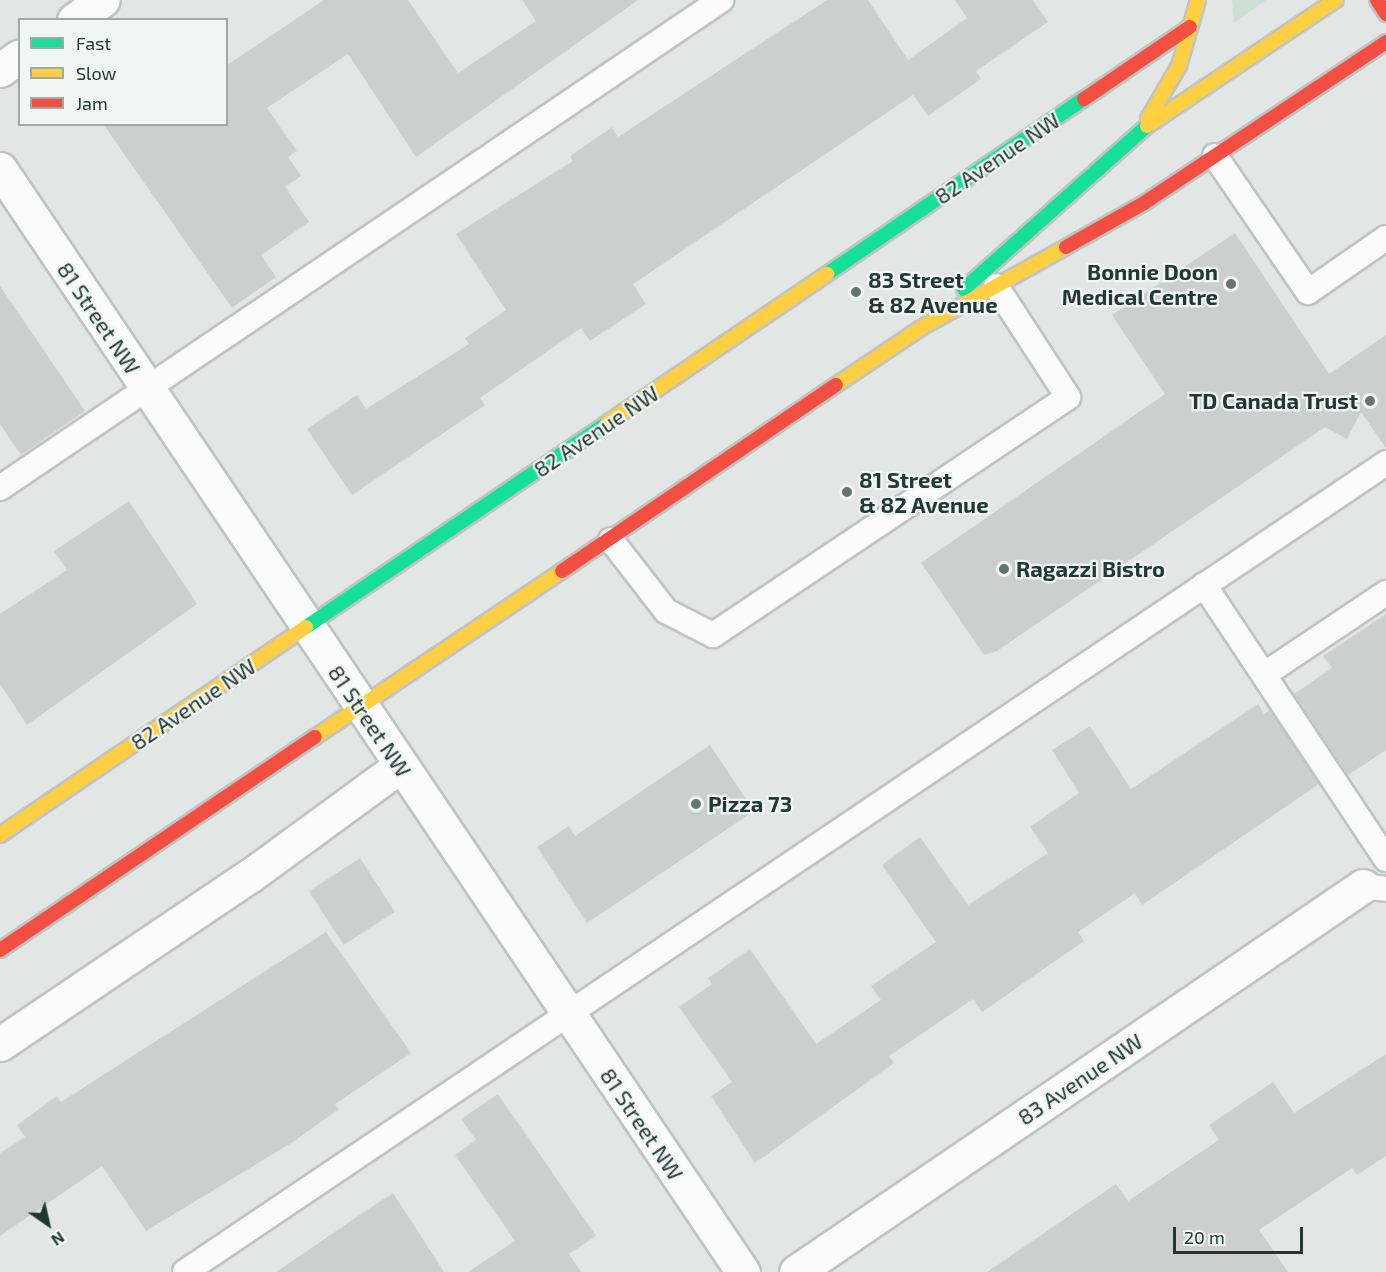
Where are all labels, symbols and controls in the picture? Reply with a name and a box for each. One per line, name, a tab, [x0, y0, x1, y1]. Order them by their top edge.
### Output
legend	[18, 18, 228, 126]
text: Fast	[76, 32, 111, 54]
text: Slow	[76, 62, 116, 84]
text: Jam	[76, 92, 108, 114]
street label: 82 Avenue NW	[929, 106, 1065, 210]
street label: 81 Street NW	[52, 257, 146, 379]
place label: Bonnie Doon Medical Centre	[1061, 258, 1218, 310]
place label: 83 Street & 82 Avenue	[868, 266, 998, 318]
marker: Bonnie Doon Medical Centre	[1222, 275, 1240, 293]
marker: 83 Street & 82 Avenue	[849, 285, 863, 299]
street label: 82 Avenue NW	[528, 379, 664, 483]
place label: TD Canada Trust	[1189, 388, 1358, 414]
marker: TD Canada Trust	[1363, 394, 1377, 408]
place label: 81 Street & 82 Avenue	[859, 466, 989, 518]
marker: 81 Street & 82 Avenue	[840, 485, 854, 499]
place label: Ragazzi Bistro	[1016, 556, 1165, 582]
marker: Ragazzi Bistro	[997, 562, 1011, 576]
street label: 82 Avenue NW	[125, 652, 261, 756]
street label: 81 Street NW	[323, 660, 417, 782]
place label: Pizza 73	[708, 791, 792, 817]
marker: Pizza 73	[689, 797, 703, 811]
street label: 83 Avenue NW	[1012, 1027, 1148, 1131]
street label: 81 Street NW	[595, 1063, 689, 1185]
north arrow	[18, 1194, 78, 1254]
scale bar	[1176, 1215, 1306, 1253]
text: 20 m	[1184, 1226, 1225, 1248]
text: N	[48, 1228, 68, 1250]

